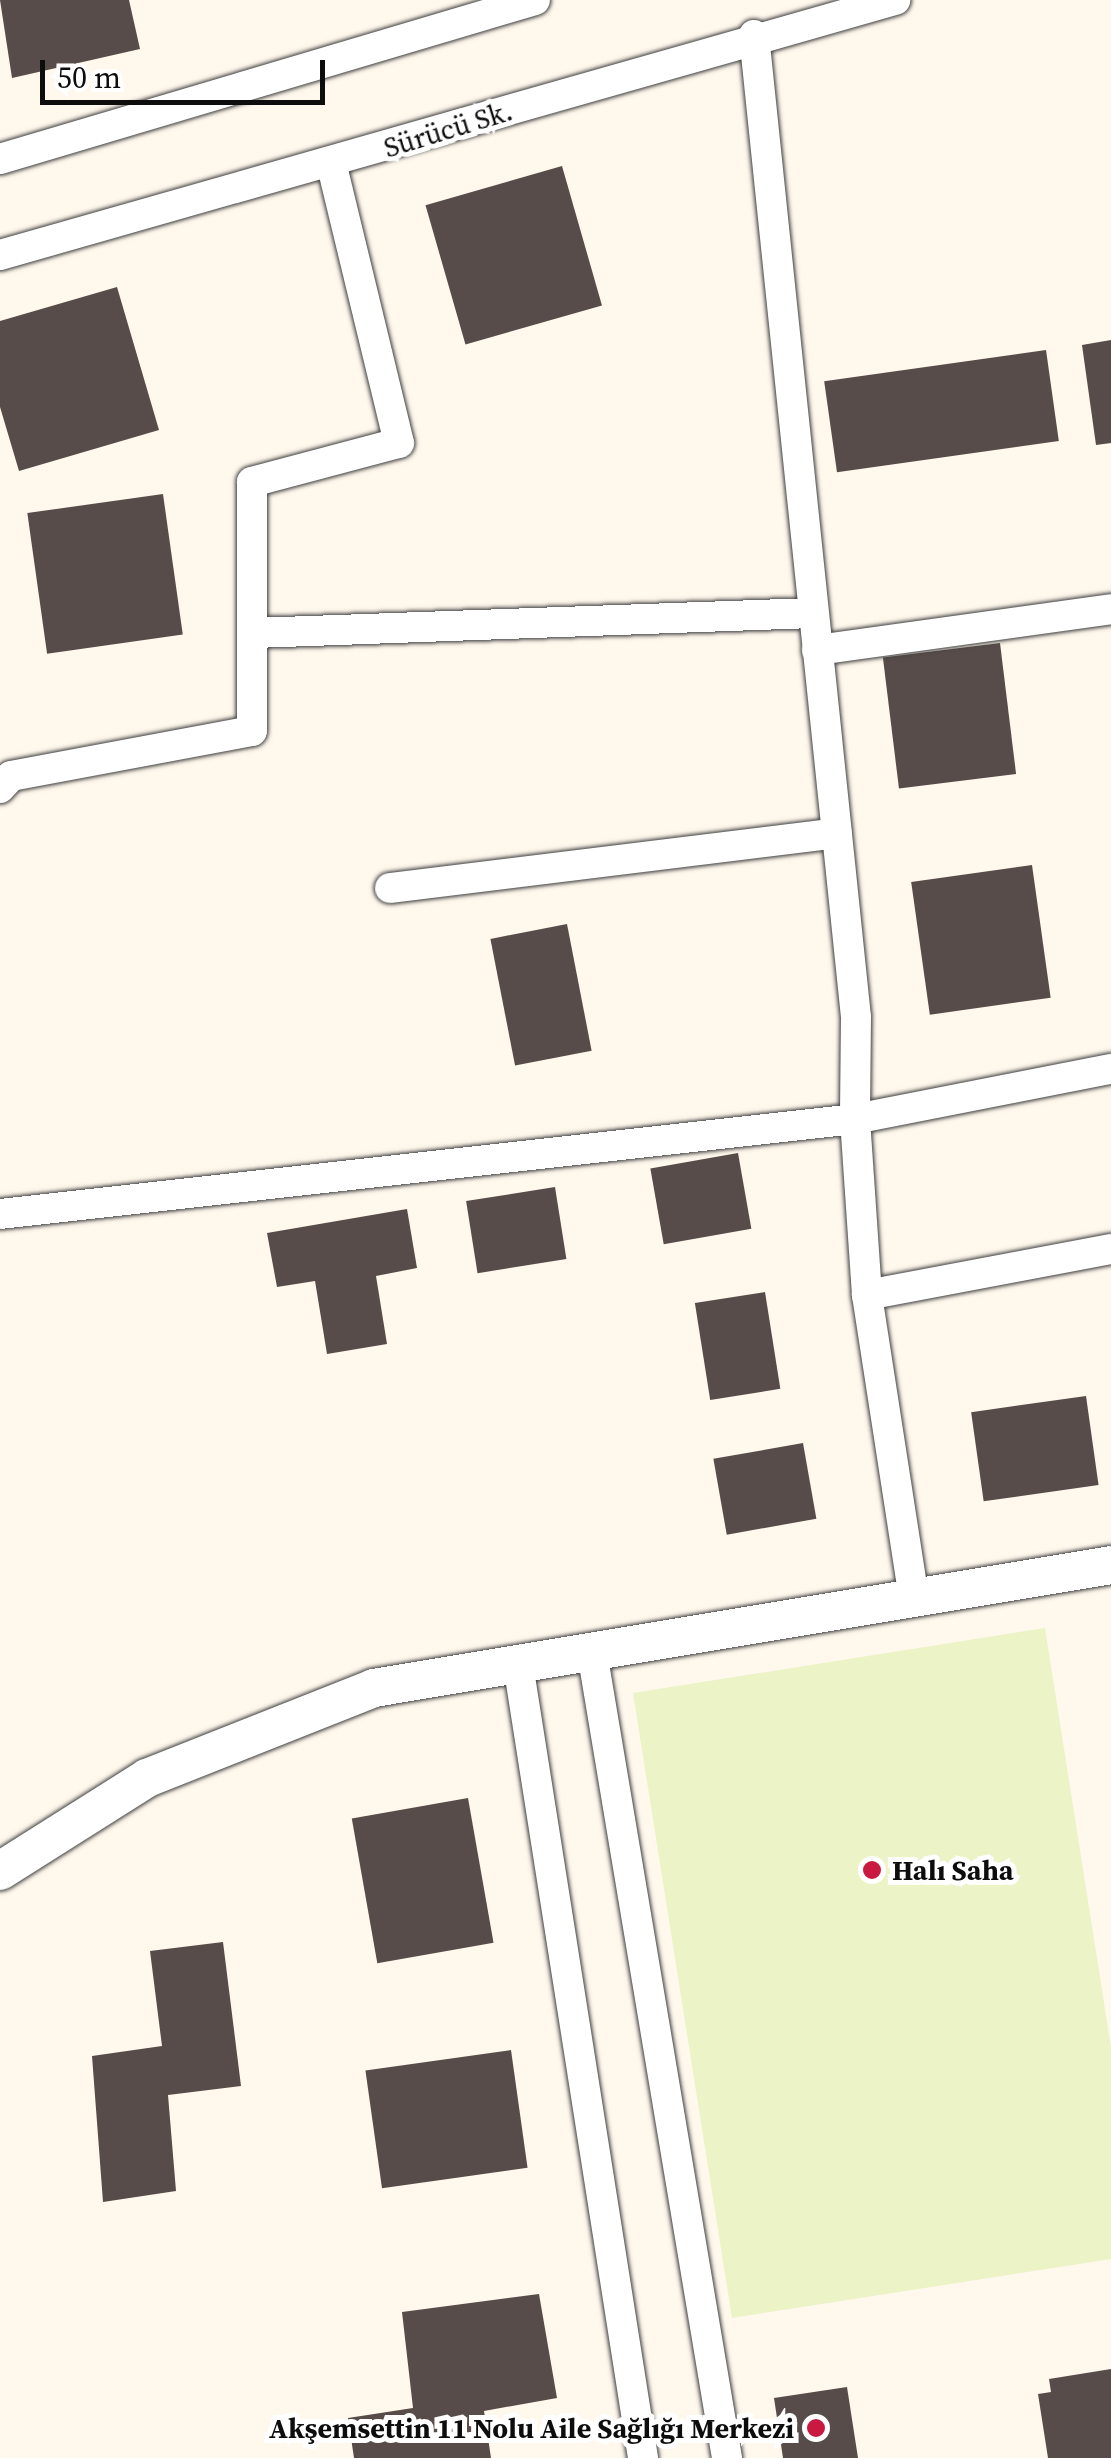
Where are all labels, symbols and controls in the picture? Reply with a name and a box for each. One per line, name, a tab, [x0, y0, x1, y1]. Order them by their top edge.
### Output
scale bar	[45, 40, 330, 102]
text: 50 m	[57, 57, 121, 98]
street label: Sürücü Sk.	[380, 94, 516, 164]
place label: Halı Saha	[892, 1853, 1014, 1887]
marker: Halı Saha	[861, 1859, 883, 1881]
place label: Akşemsettin 11 Nolu Aile Sağlığı Merkezi	[269, 2411, 794, 2445]
marker: Akşemsettin 11 Nolu Aile Sağlığı Merkezi	[803, 2415, 829, 2441]

